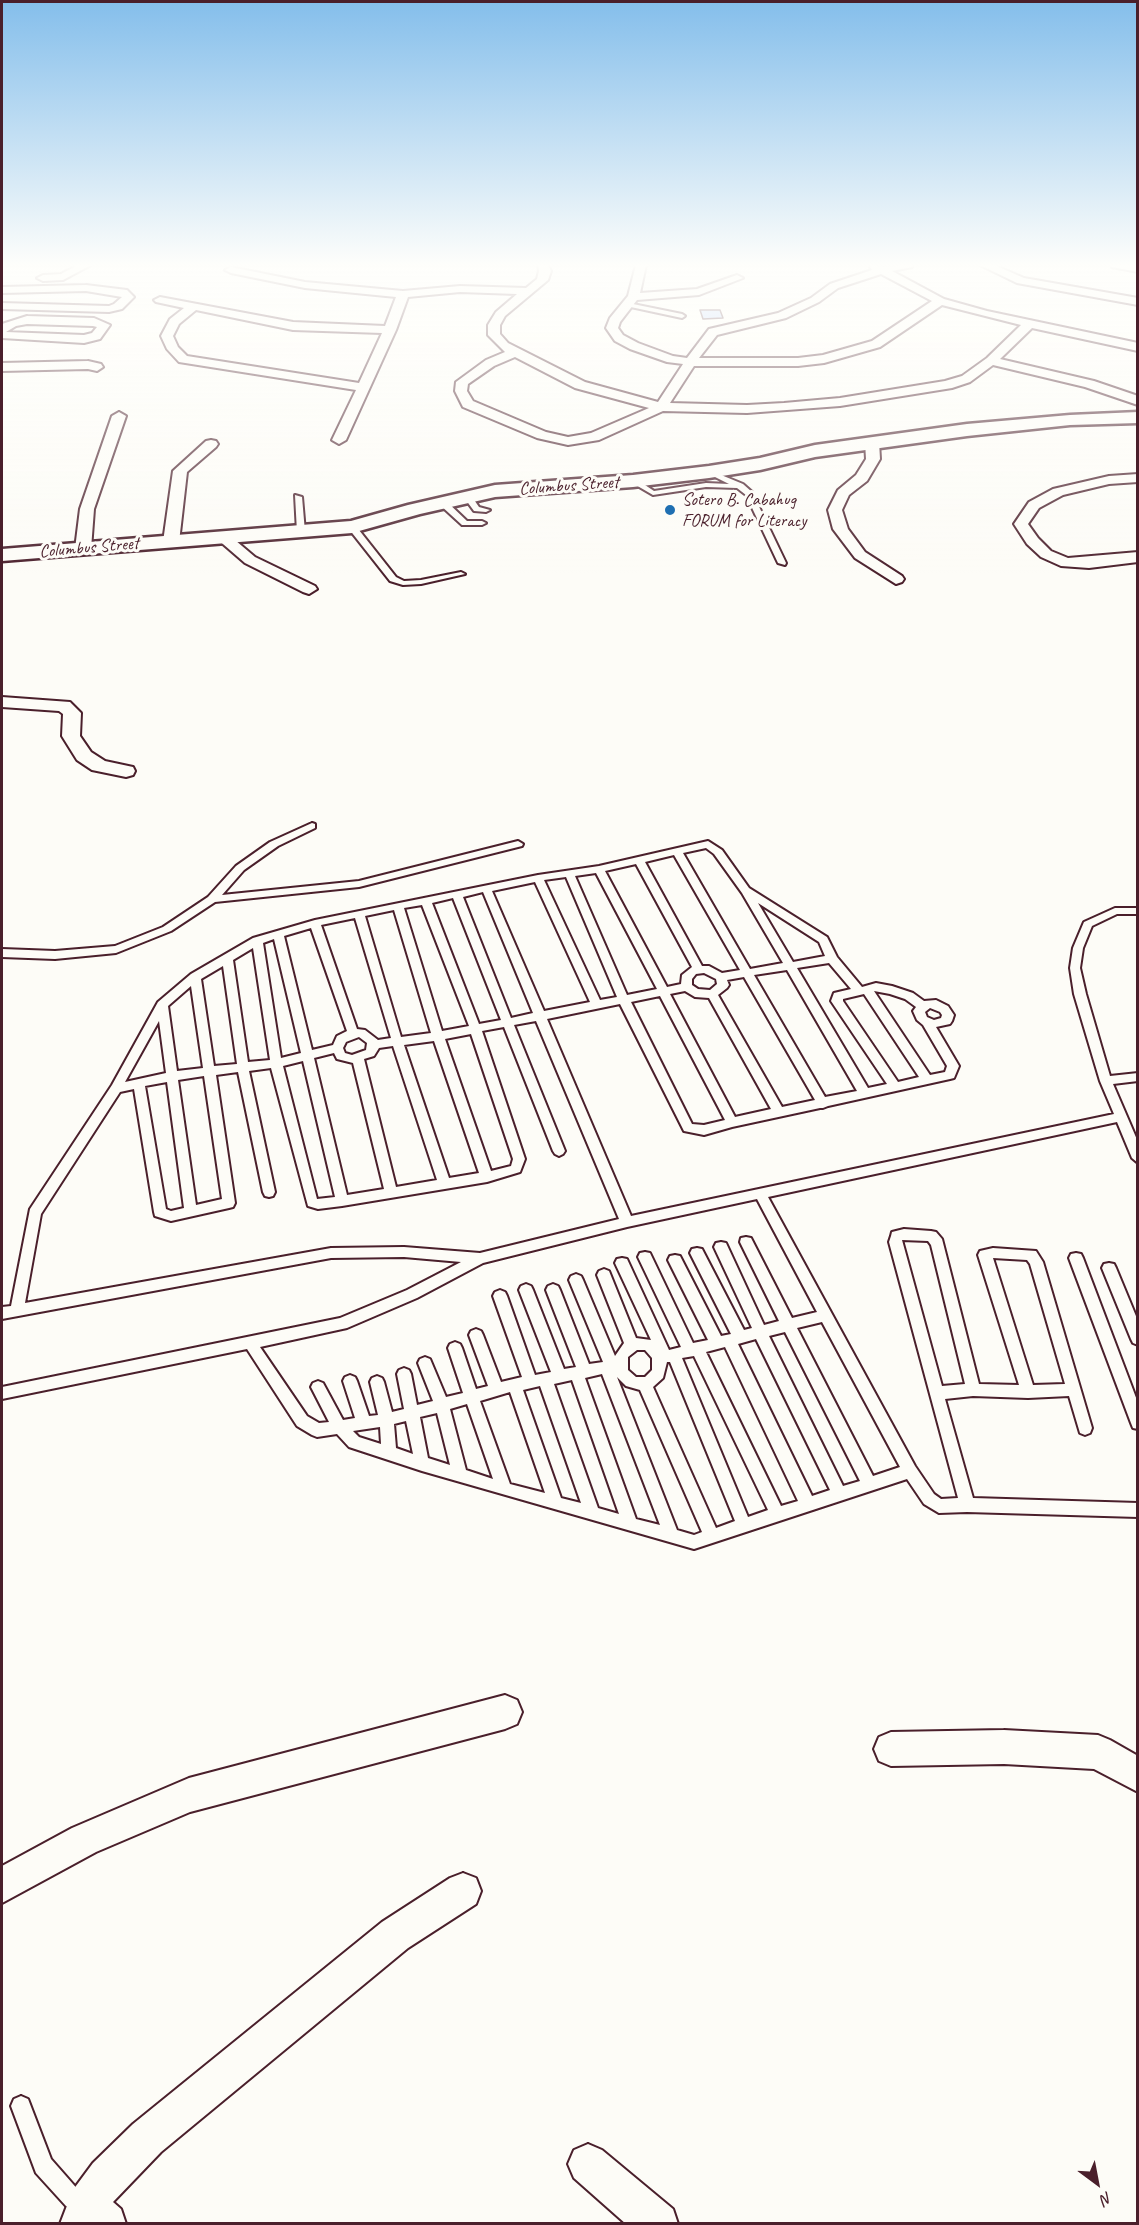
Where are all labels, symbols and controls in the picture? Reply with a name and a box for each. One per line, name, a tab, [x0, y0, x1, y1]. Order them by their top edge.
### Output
street label: Columbus Street	[518, 472, 620, 500]
place label: Sotero B. Cabahug FORUM for Literacy	[682, 489, 806, 532]
marker: Sotero B. Cabahug FORUM for Literacy	[663, 503, 677, 517]
street label: Columbus Street	[38, 533, 140, 563]
north arrow	[1067, 2153, 1127, 2213]
text: N	[1097, 2187, 1116, 2209]

